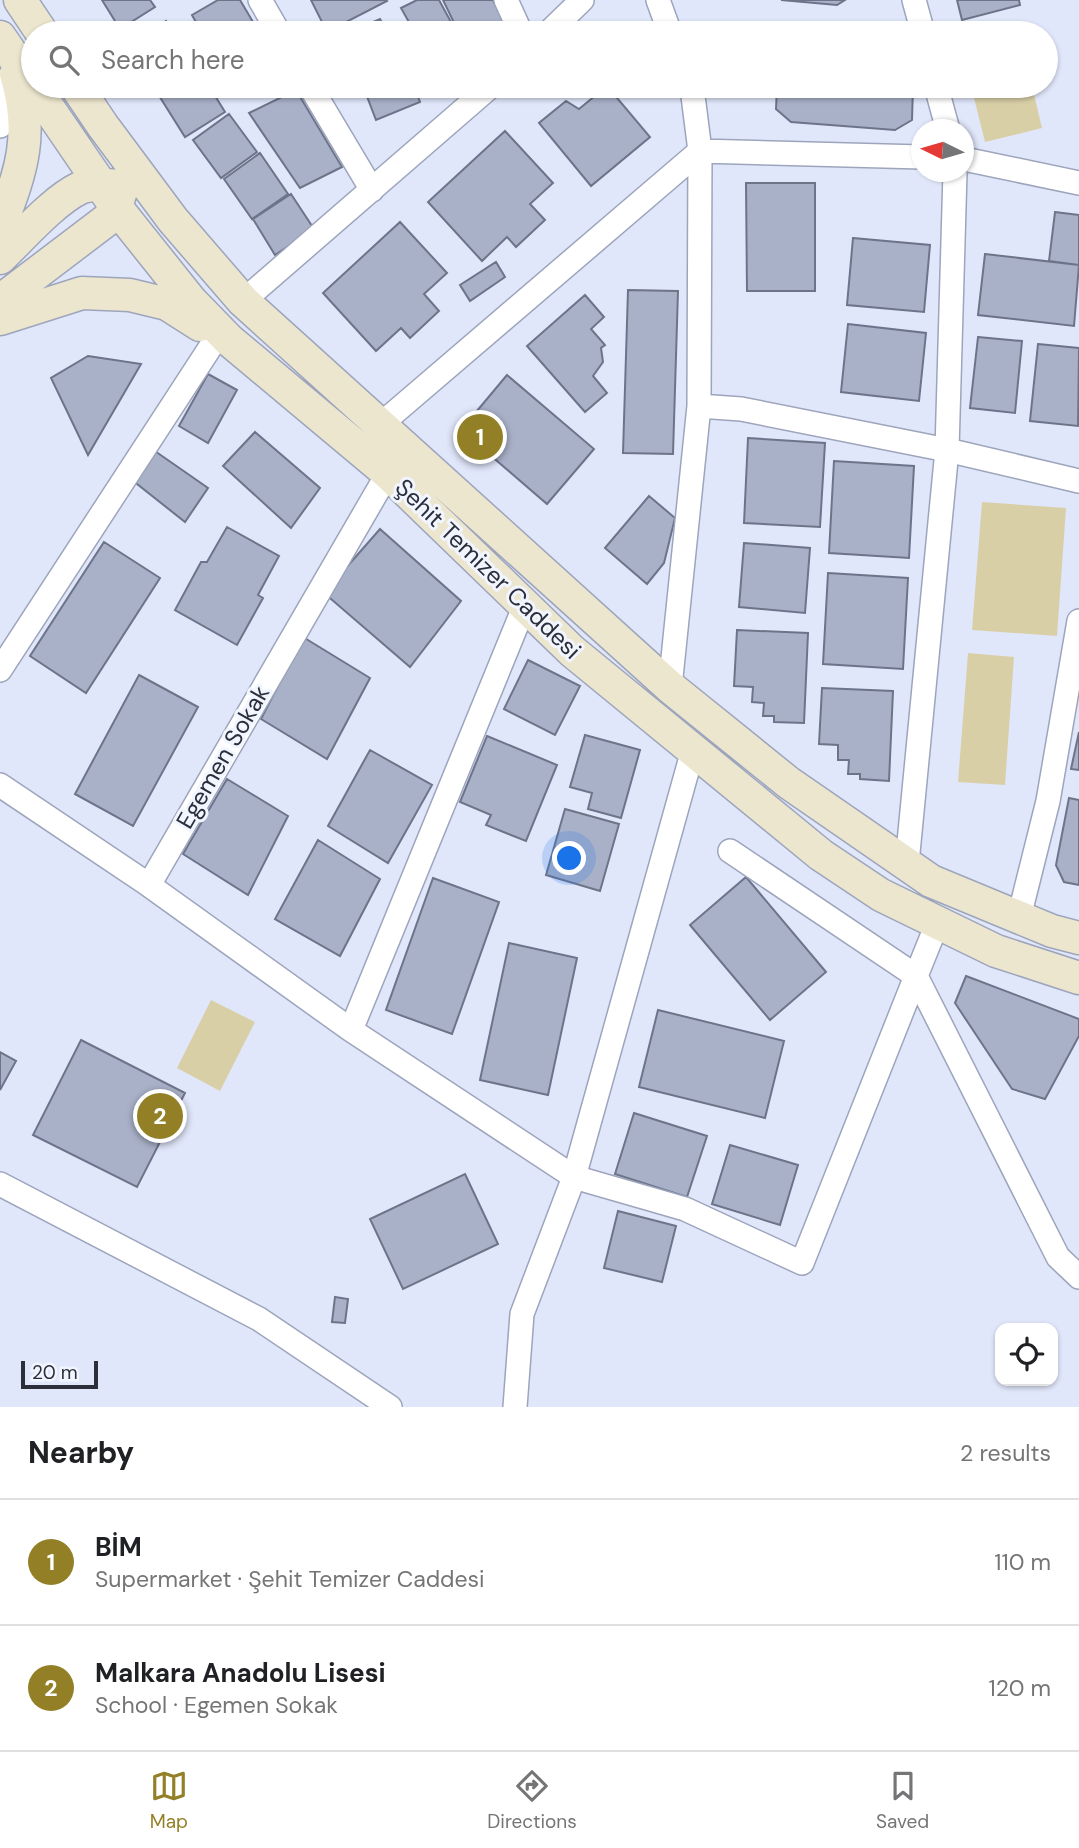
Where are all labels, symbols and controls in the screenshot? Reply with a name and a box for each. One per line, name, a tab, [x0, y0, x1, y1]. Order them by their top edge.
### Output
search box	[21, 21, 1058, 98]
icon: search	[45, 41, 83, 79]
text: Search here	[101, 43, 244, 77]
north arrow	[911, 119, 974, 182]
pin: 1	[457, 411, 503, 463]
street label: Şehit Temizer Caddesi	[389, 472, 588, 665]
street label: Egemen Sokak	[169, 679, 276, 834]
your location	[552, 841, 586, 875]
pin: 2	[137, 1090, 183, 1142]
map controls	[995, 1323, 1058, 1386]
button: locate	[995, 1323, 1058, 1386]
scale bar	[21, 1358, 98, 1390]
text: 20 m	[32, 1360, 78, 1385]
text: Nearby	[28, 1433, 134, 1472]
text: 2 results	[960, 1438, 1051, 1468]
text: BİM	[95, 1530, 142, 1564]
text: 1	[47, 1547, 55, 1577]
text: 110 m	[994, 1547, 1051, 1577]
text: Supermarket · Şehit Temizer Caddesi	[95, 1564, 485, 1594]
text: Malkara Anadolu Lisesi	[95, 1656, 386, 1690]
text: 2	[44, 1673, 58, 1703]
text: 120 m	[988, 1673, 1051, 1703]
text: School · Egemen Sokak	[95, 1690, 338, 1720]
tab: Map	[150, 1767, 188, 1834]
tab: Directions	[487, 1767, 577, 1834]
tab: Saved	[876, 1767, 929, 1834]

